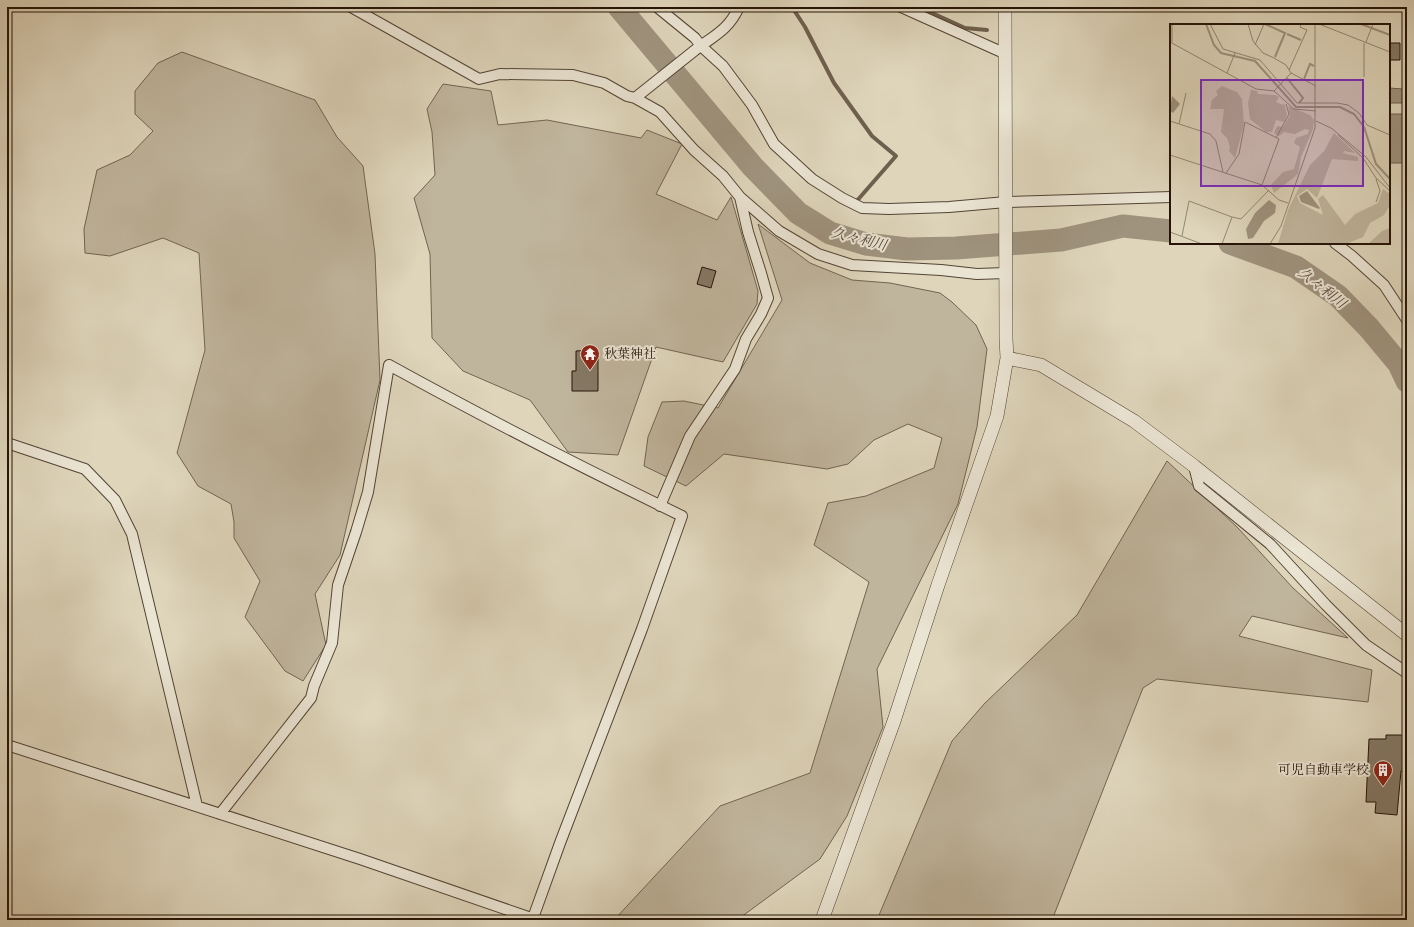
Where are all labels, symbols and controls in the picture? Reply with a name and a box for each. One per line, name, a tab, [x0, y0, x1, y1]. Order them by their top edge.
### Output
inset map	[1170, 24, 1390, 244]
water label: 久々利川	[830, 224, 890, 255]
water label: 久々利川	[1295, 264, 1351, 313]
temple icon: 秋葉神社	[579, 343, 601, 371]
place label: 秋葉神社	[604, 346, 656, 362]
building icon: 可児自動車学校	[1372, 759, 1394, 787]
place label: 可児自動車学校	[1278, 762, 1369, 778]

